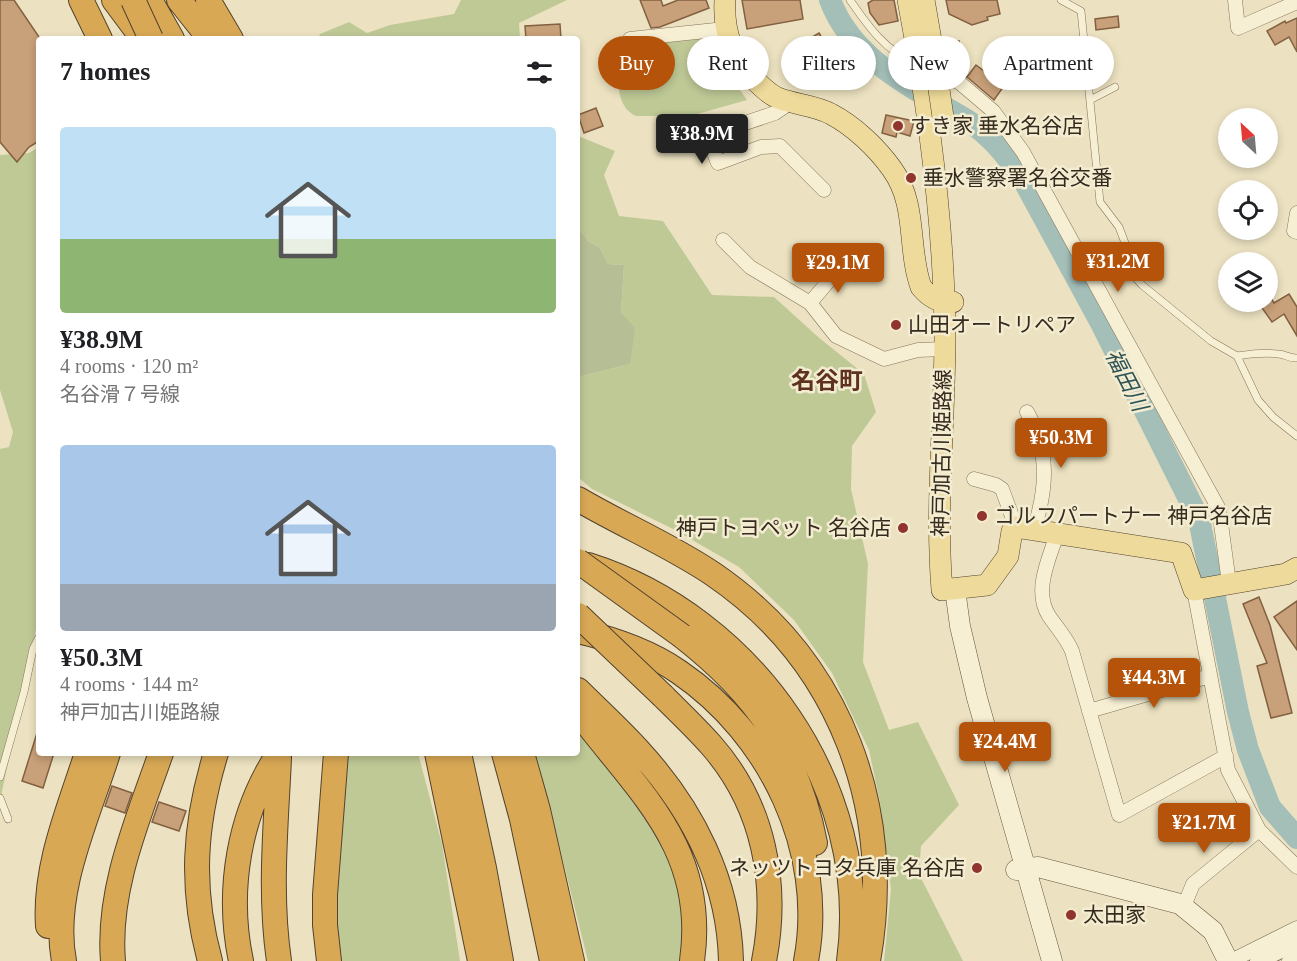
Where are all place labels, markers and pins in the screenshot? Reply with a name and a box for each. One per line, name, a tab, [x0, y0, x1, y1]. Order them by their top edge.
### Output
pin: ¥38.9M	[653, 114, 751, 165]
place label: すき家 垂水名谷店	[910, 114, 1083, 138]
marker: すき家 垂水名谷店	[891, 119, 905, 133]
place label: 垂水警察署名谷交番	[923, 166, 1112, 190]
marker: 垂水警察署名谷交番	[904, 171, 918, 185]
pin: ¥31.2M	[1069, 242, 1167, 293]
pin: ¥29.1M	[789, 243, 887, 294]
place label: 山田オートリペア	[908, 313, 1076, 337]
marker: 山田オートリペア	[889, 318, 903, 332]
pin: ¥50.3M	[1012, 418, 1110, 469]
place label: ゴルフパートナー 神戸名谷店	[994, 504, 1272, 528]
marker: ゴルフパートナー 神戸名谷店	[975, 509, 989, 523]
place label: 神戸トヨペット 名谷店	[676, 516, 891, 540]
marker: 神戸トヨペット 名谷店	[896, 521, 910, 535]
pin: ¥44.3M	[1105, 658, 1203, 709]
pin: ¥24.4M	[956, 722, 1054, 773]
pin: ¥21.7M	[1155, 803, 1253, 854]
place label: ネッツトヨタ兵庫 名谷店	[729, 856, 965, 880]
marker: ネッツトヨタ兵庫 名谷店	[970, 861, 984, 875]
place label: 太田家	[1083, 903, 1146, 927]
marker: 太田家	[1064, 908, 1078, 922]

